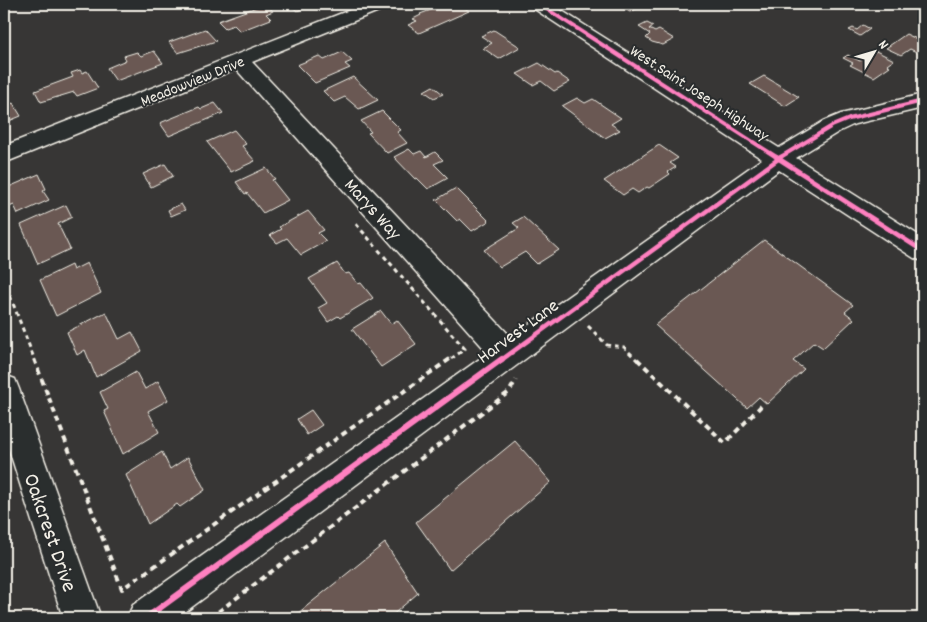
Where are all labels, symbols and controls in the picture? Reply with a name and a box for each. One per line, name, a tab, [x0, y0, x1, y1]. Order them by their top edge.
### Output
north arrow	[850, 28, 900, 78]
text: N	[873, 36, 893, 54]
street label: West Saint Joseph Highway	[625, 40, 773, 148]
street label: Meadowview Drive	[137, 51, 248, 114]
street label: Marys Way	[336, 174, 407, 247]
street label: Harvest Lane	[473, 294, 565, 372]
street label: Oakcrest Drive	[14, 470, 83, 597]

